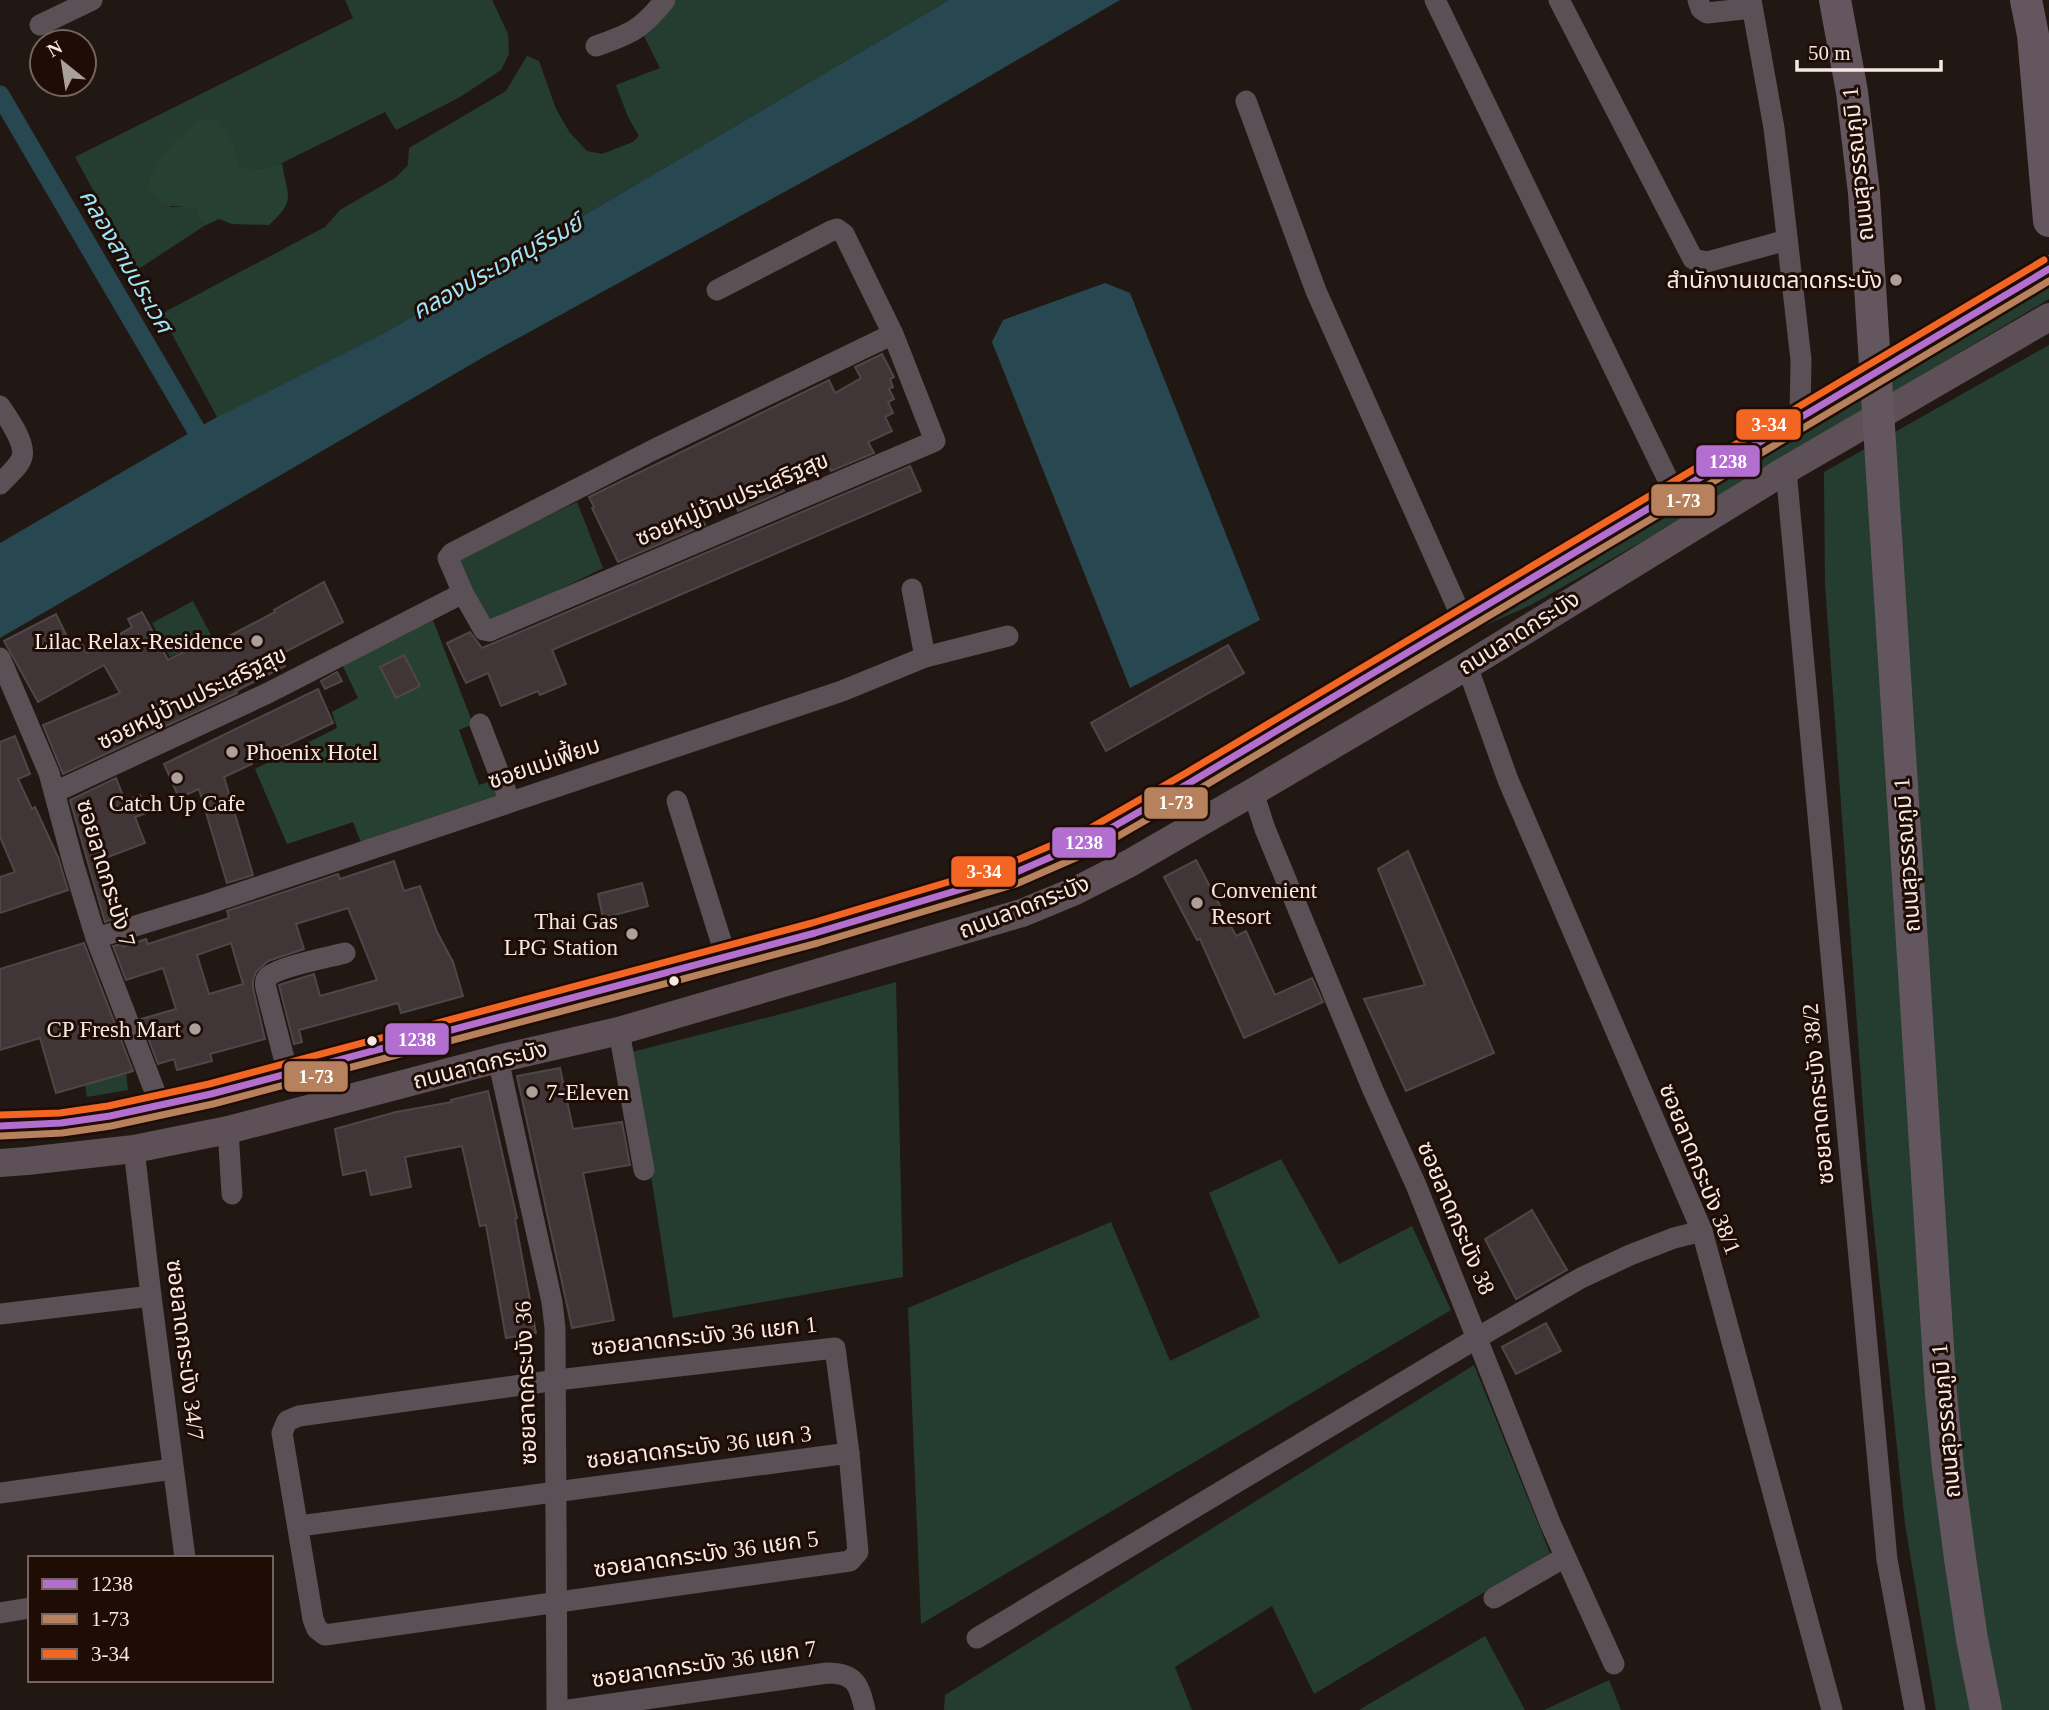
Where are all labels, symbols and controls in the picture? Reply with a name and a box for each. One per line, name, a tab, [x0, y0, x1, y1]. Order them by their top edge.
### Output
north arrow	[28, 28, 98, 98]
scale bar	[1797, 28, 1940, 72]
text: N	[44, 36, 66, 61]
text: 50 m	[1808, 41, 1851, 65]
street label: ถนนสุวรรณภูมิ 1	[1837, 85, 1881, 242]
water label: คลองสามประเวศ	[74, 185, 179, 340]
water label: คลองประเวศบุรีรมย์	[408, 208, 591, 326]
place label: สำนักงานเขตลาดกระบัง	[1666, 268, 1882, 293]
marker: สำนักงานเขตลาดกระบัง	[1888, 272, 1904, 288]
line badge: 3-34	[1735, 408, 1802, 441]
text: 3-34	[1752, 414, 1787, 435]
line badge: 1238	[1695, 444, 1761, 478]
street label: ซอยหมู่บ้านประเสริฐสุข	[632, 447, 833, 553]
text: 1238	[1709, 451, 1747, 472]
line badge: 1-73	[1650, 483, 1716, 517]
text: 1-73	[1666, 490, 1700, 511]
street label: ถนนลาดกระบัง	[1454, 586, 1584, 680]
place label: Lilac Relax-Residence	[34, 629, 243, 654]
marker: Lilac Relax-Residence	[249, 633, 265, 649]
street label: ซอยหมู่บ้านประเสริฐสุข	[94, 641, 291, 756]
street label: ซอยแม่เฟี้ยม	[483, 728, 603, 794]
place label: Phoenix Hotel	[246, 740, 378, 765]
marker: Phoenix Hotel	[224, 744, 240, 760]
marker: Catch Up Cafe	[169, 770, 185, 786]
street label: ถนนสุวรรณภูมิ 1	[1889, 777, 1927, 933]
line badge: 1-73	[1143, 786, 1209, 820]
place label: Catch Up Cafe	[109, 791, 245, 816]
text: 1-73	[1159, 792, 1193, 813]
street label: ซอยลาดกระบัง 7	[72, 796, 140, 950]
line badge: 1238	[1051, 826, 1117, 859]
text: 1238	[1065, 832, 1103, 853]
line badge: 3-34	[950, 855, 1017, 888]
text: 3-34	[967, 861, 1002, 882]
street label: ถนนลาดกระบัง	[955, 871, 1093, 943]
place label: Convenient Resort	[1211, 878, 1318, 929]
marker: Convenient Resort	[1189, 895, 1205, 911]
place label: Thai Gas LPG Station	[504, 909, 618, 960]
marker: Thai Gas LPG Station	[624, 926, 640, 942]
unlabelled marker	[667, 974, 681, 988]
street label: ซอยลาดกระบัง 38/2	[1798, 1002, 1838, 1186]
place label: CP Fresh Mart	[46, 1017, 182, 1042]
marker: CP Fresh Mart	[187, 1021, 203, 1037]
line badge: 1238	[384, 1022, 450, 1056]
text: 1238	[398, 1029, 436, 1050]
unlabelled marker	[365, 1034, 379, 1048]
street label: ถนนลาดกระบัง	[410, 1036, 550, 1094]
line badge: 1-73	[283, 1060, 349, 1093]
text: 1-73	[299, 1066, 333, 1087]
place label: 7-Eleven	[546, 1080, 630, 1105]
street label: ซอยลาดกระบัง 38/1	[1654, 1080, 1746, 1258]
marker: 7-Eleven	[524, 1084, 540, 1100]
street label: ซอยลาดกระบัง 38	[1412, 1138, 1500, 1298]
street label: ซอยลาดกระบัง 34/7	[162, 1258, 208, 1442]
street label: ซอยลาดกระบัง 36	[511, 1301, 541, 1465]
street label: ซอยลาดกระบัง 36 แยก 1	[590, 1312, 818, 1360]
street label: ถนนสุวรรณภูมิ 1	[1927, 1342, 1967, 1499]
street label: ซอยลาดกระบัง 36 แยก 3	[585, 1421, 813, 1473]
street label: ซอยลาดกระบัง 36 แยก 5	[592, 1526, 820, 1582]
legend	[28, 1556, 273, 1682]
text: 1238	[91, 1572, 133, 1596]
text: 1-73	[91, 1607, 130, 1631]
street label: ซอยลาดกระบัง 36 แยก 7	[590, 1636, 818, 1692]
text: 3-34	[91, 1642, 130, 1666]

